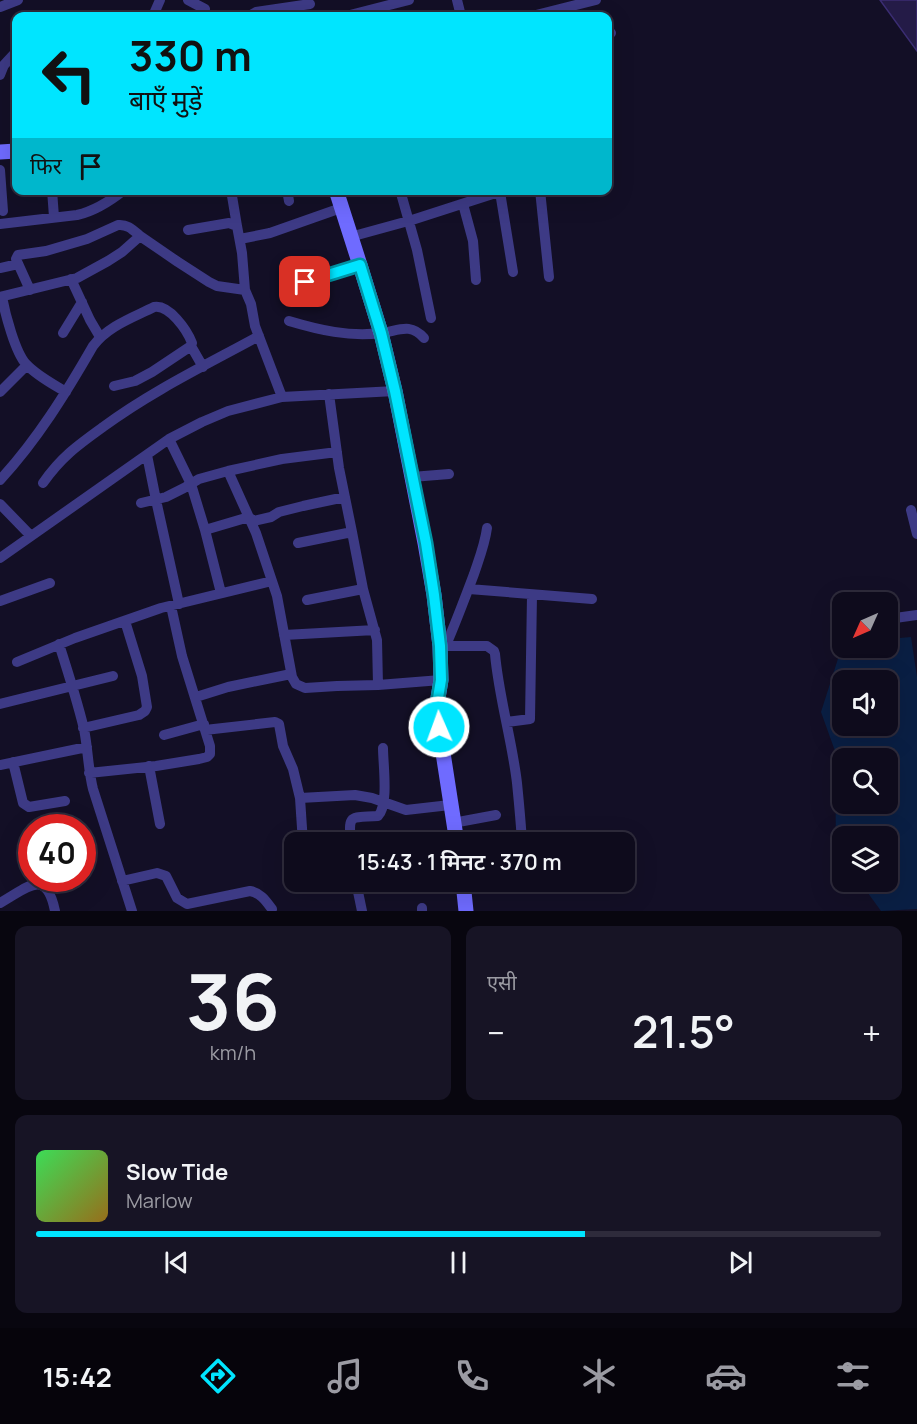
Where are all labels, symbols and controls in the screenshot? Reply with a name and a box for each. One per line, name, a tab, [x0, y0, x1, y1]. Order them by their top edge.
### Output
text: 330 m	[129, 26, 252, 84]
icon: left	[30, 36, 108, 114]
text: बाएँ मुड़ें	[129, 81, 202, 118]
icon: arrive	[74, 150, 107, 183]
text: फिर	[30, 151, 62, 181]
pin	[279, 256, 330, 307]
icon: arrive	[288, 265, 321, 298]
north arrow	[832, 592, 898, 658]
map controls	[832, 592, 898, 892]
button: sound	[832, 670, 898, 736]
position arrow	[407, 695, 471, 759]
button: search	[832, 748, 898, 814]
speed limit sign: 40	[18, 814, 96, 892]
button: layers	[832, 826, 898, 892]
text: 15:43 · 1 मिनट · 370 m	[357, 847, 562, 877]
text: 36	[186, 947, 280, 1053]
text: एसी	[487, 969, 517, 996]
text: 21.5°	[632, 1000, 735, 1062]
text: −	[487, 1010, 505, 1055]
text: +	[862, 1010, 881, 1055]
text: km/h	[210, 1039, 256, 1066]
text: Slow Tide	[126, 1157, 228, 1187]
text: Marlow	[126, 1187, 193, 1214]
icon: previous	[160, 1246, 193, 1279]
icon: pause	[442, 1246, 475, 1279]
icon: next	[724, 1246, 757, 1279]
icon: directions	[197, 1355, 239, 1397]
icon: music	[324, 1355, 366, 1397]
icon: phone	[451, 1355, 493, 1397]
icon: climate	[578, 1355, 620, 1397]
icon: car	[705, 1355, 747, 1397]
icon: filters	[832, 1355, 874, 1397]
text: 15:42	[43, 1358, 112, 1395]

